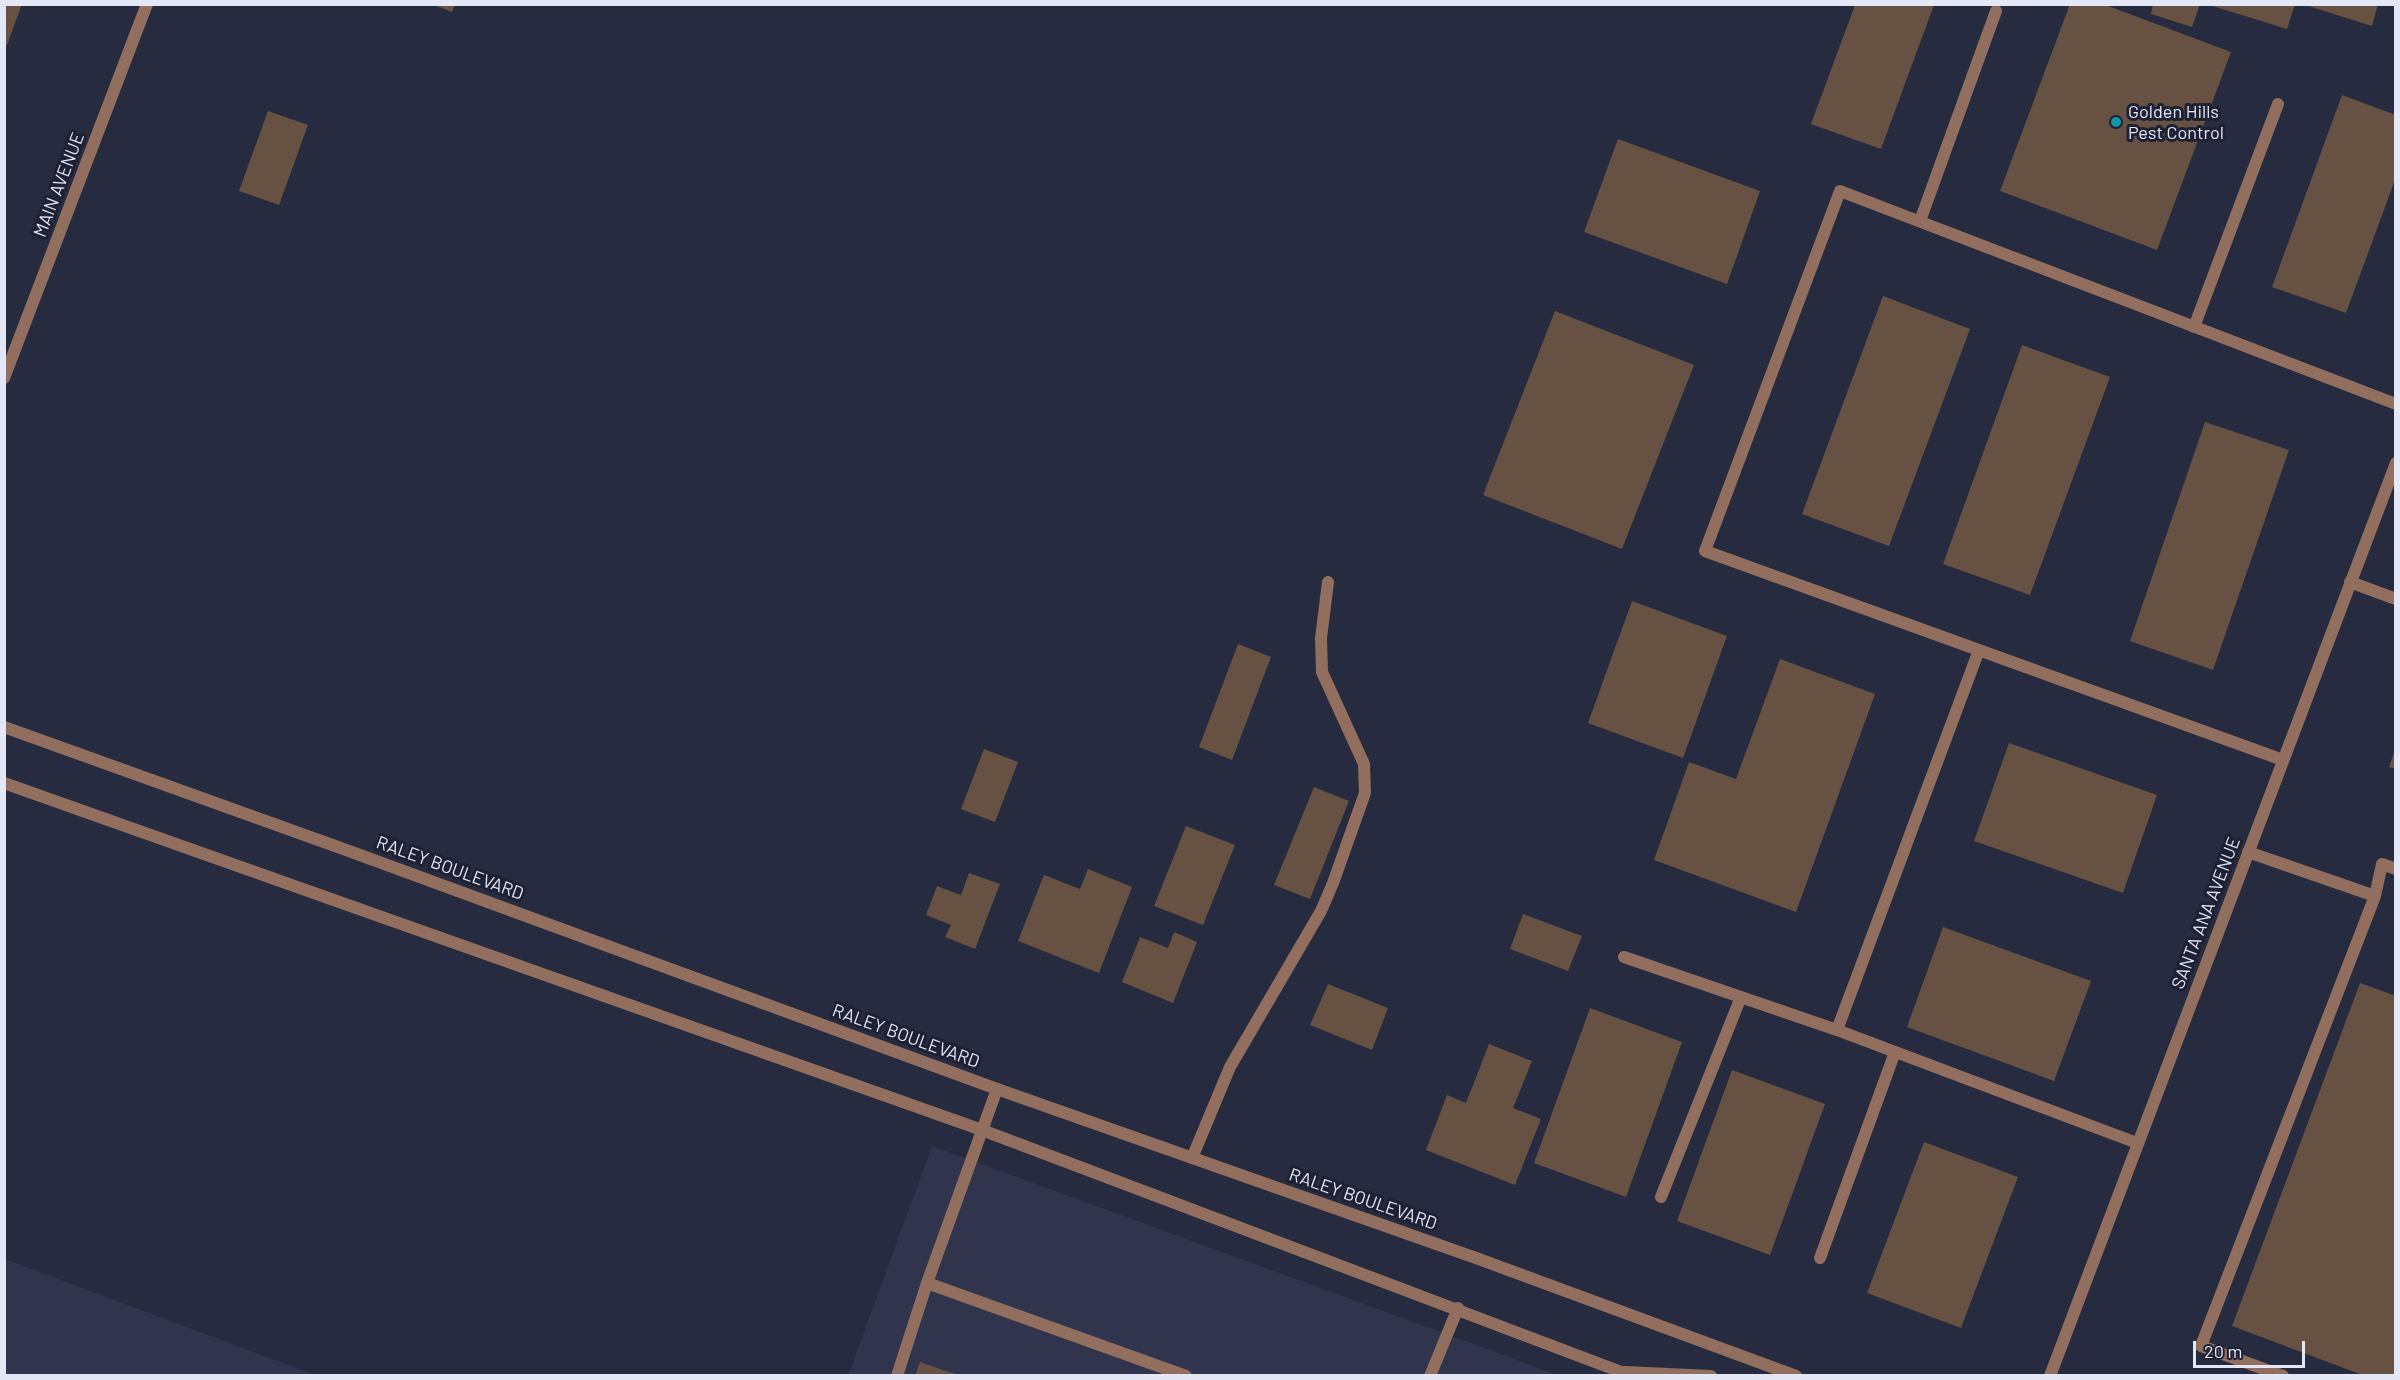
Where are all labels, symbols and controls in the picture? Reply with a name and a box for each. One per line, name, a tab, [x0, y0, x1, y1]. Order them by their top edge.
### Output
place label: Golden Hills Pest Control	[2128, 101, 2224, 144]
marker: Golden Hills Pest Control	[2109, 115, 2123, 129]
street label: MAIN AVENUE	[29, 130, 89, 240]
street label: RALEY BOULEVARD	[373, 831, 527, 905]
street label: SANTA ANA AVENUE	[2167, 834, 2245, 992]
street label: RALEY BOULEVARD	[829, 999, 983, 1073]
street label: RALEY BOULEVARD	[1286, 1164, 1440, 1234]
scale bar	[2196, 1329, 2308, 1367]
text: 20 m	[2204, 1340, 2242, 1362]

